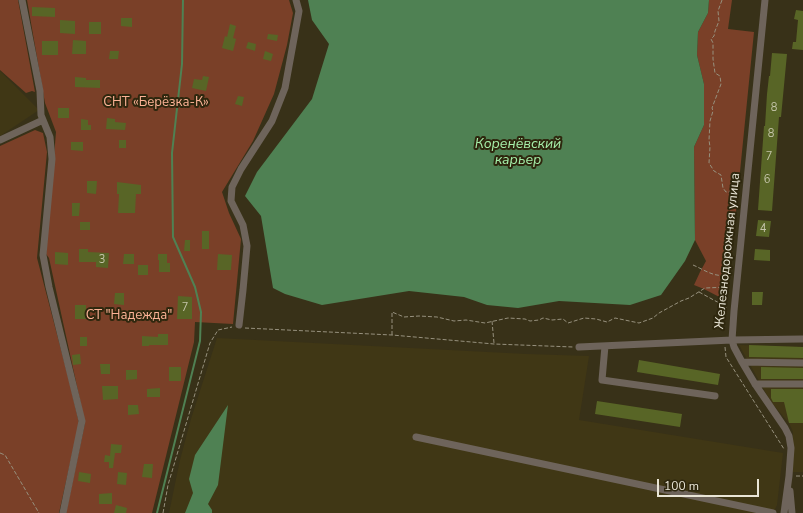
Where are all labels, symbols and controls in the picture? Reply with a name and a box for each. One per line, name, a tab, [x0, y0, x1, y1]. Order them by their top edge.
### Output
park label: СНТ «Берёзка-К»	[103, 95, 209, 111]
house number: 8	[771, 101, 777, 115]
house number: 8	[768, 127, 774, 141]
water label: Коренёвский карьер	[475, 137, 561, 170]
house number: 7	[766, 150, 772, 164]
street label: Железнодорожная улица	[712, 172, 744, 330]
house number: 6	[764, 173, 770, 187]
house number: 4	[760, 222, 766, 236]
house number: 3	[99, 253, 105, 267]
house number: 7	[182, 301, 188, 315]
park label: СТ "Надежда"	[86, 308, 172, 324]
scale bar	[659, 471, 761, 497]
text: 100 m	[664, 478, 699, 494]

